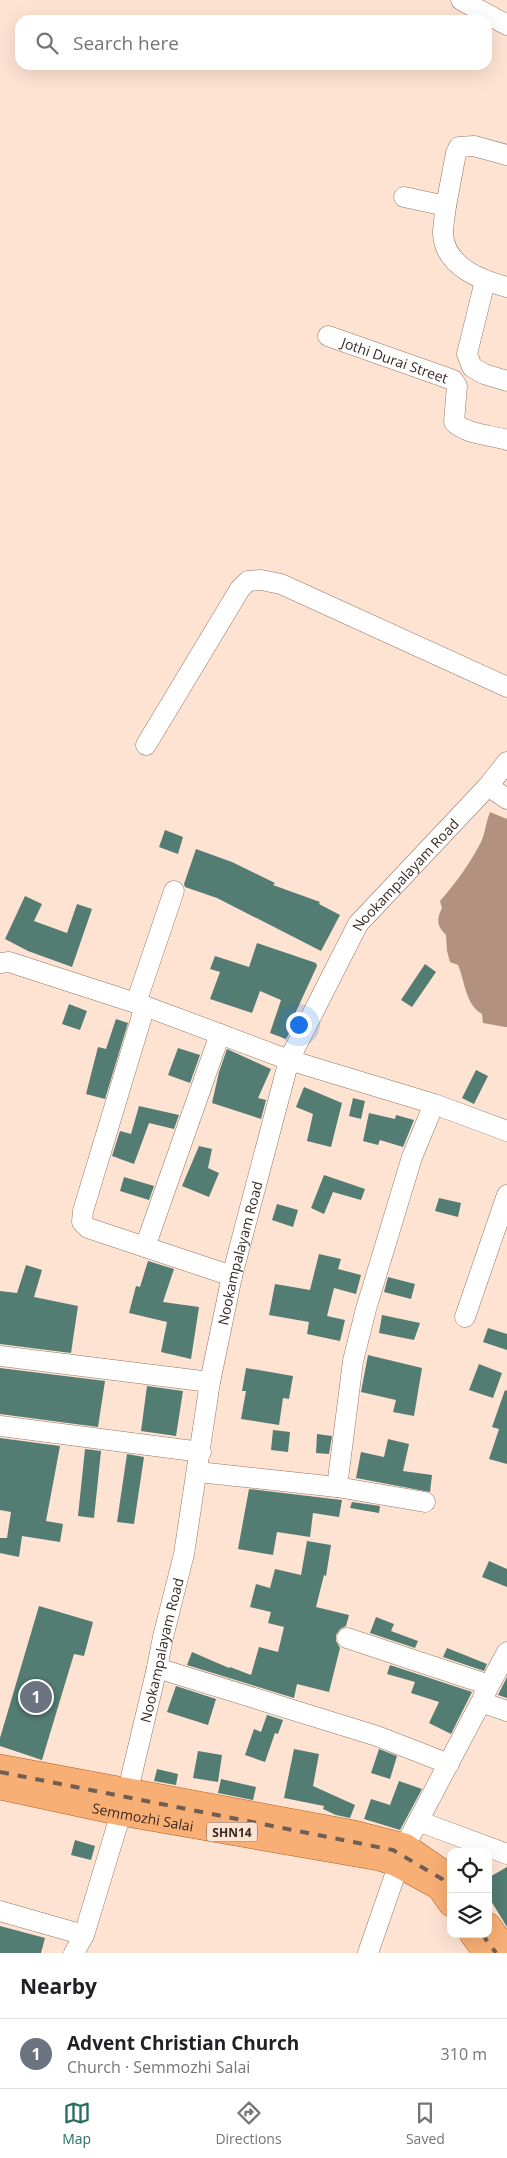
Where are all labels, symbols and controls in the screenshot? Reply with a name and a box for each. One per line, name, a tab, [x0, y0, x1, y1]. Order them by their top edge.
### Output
search box	[15, 15, 492, 70]
icon: search	[33, 29, 61, 57]
text: Search here	[73, 30, 179, 56]
street label: Jothi Durai Street	[337, 331, 451, 387]
street label: Nookampalayam Road	[347, 814, 462, 933]
your location	[286, 1012, 312, 1038]
street label: Nookampalayam Road	[213, 1179, 266, 1327]
street label: Nookampalayam Road	[135, 1576, 187, 1724]
pin: 1	[20, 1678, 52, 1716]
street label: Semmozhi Salai	[91, 1798, 195, 1835]
road number: SHN14	[207, 1822, 257, 1841]
map controls	[447, 1848, 492, 1938]
button: locate	[447, 1848, 492, 1893]
button: layers	[447, 1893, 492, 1938]
text: Nearby	[20, 1972, 97, 2000]
text: Advent Christian Church	[67, 2030, 299, 2056]
text: 1	[31, 2043, 41, 2065]
text: 310 m	[441, 2043, 487, 2065]
text: Church · Semmozhi Salai	[67, 2056, 250, 2078]
tab: Map	[62, 2099, 91, 2148]
tab: Directions	[215, 2099, 282, 2148]
tab: Saved	[406, 2099, 445, 2148]

